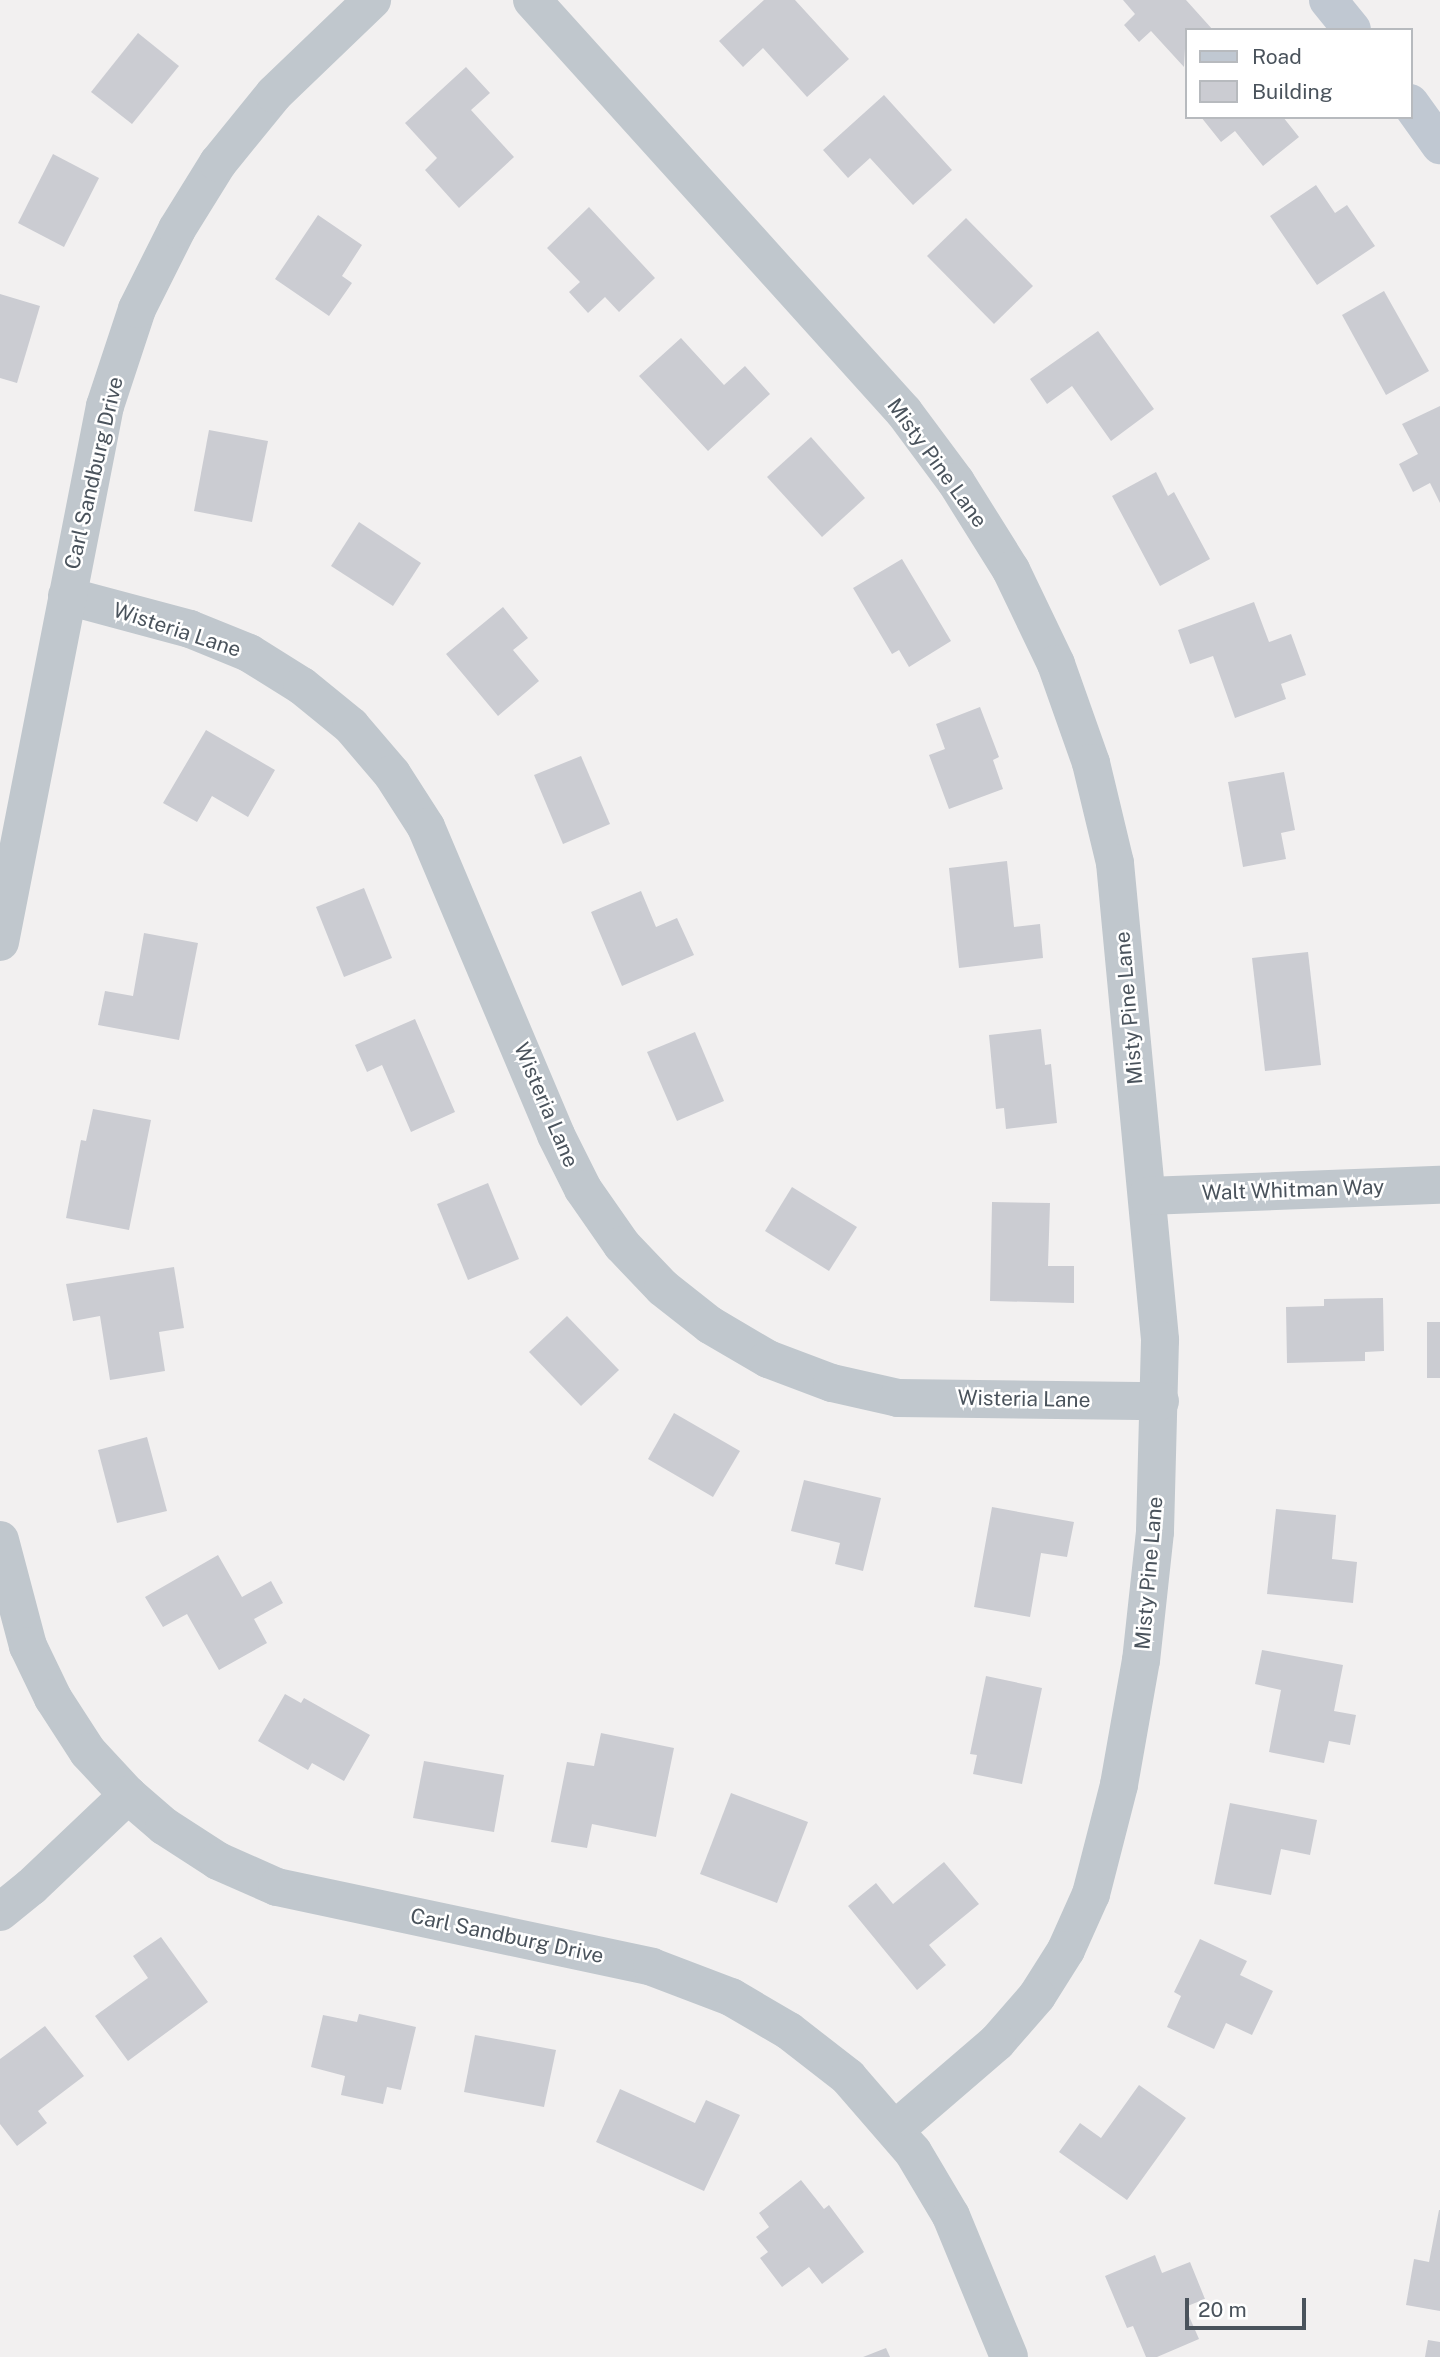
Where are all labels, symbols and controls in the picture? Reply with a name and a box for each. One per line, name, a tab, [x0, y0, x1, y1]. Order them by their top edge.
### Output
legend	[1184, 28, 1412, 119]
text: Road	[1252, 44, 1302, 69]
text: Building	[1252, 79, 1333, 104]
street label: Carl Sandburg Drive	[60, 374, 128, 572]
street label: Misty Pine Lane	[882, 393, 992, 533]
street label: Wisteria Lane	[110, 597, 244, 663]
street label: Misty Pine Lane	[1110, 930, 1148, 1086]
street label: Wisteria Lane	[508, 1039, 584, 1171]
street label: Walt Whitman Way	[1201, 1174, 1385, 1206]
street label: Wisteria Lane	[957, 1385, 1091, 1413]
street label: Misty Pine Lane	[1130, 1495, 1168, 1651]
street label: Carl Sandburg Drive	[408, 1903, 606, 1969]
scale bar	[1188, 2284, 1309, 2328]
text: 20 m	[1198, 2297, 1247, 2322]

